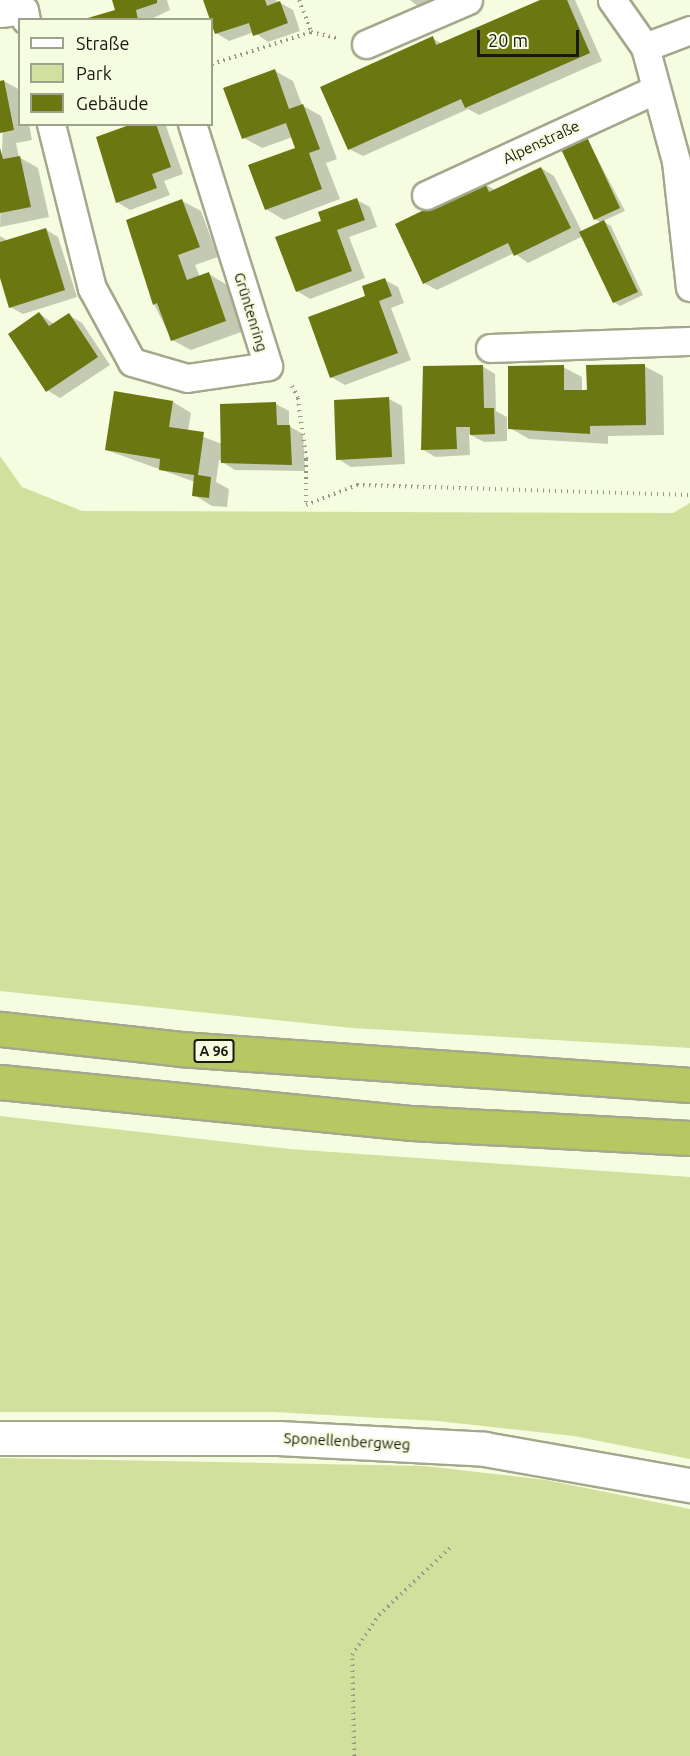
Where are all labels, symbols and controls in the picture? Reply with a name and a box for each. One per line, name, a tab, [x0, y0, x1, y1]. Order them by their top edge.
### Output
legend	[18, 18, 213, 126]
scale bar	[480, 18, 582, 56]
text: 20 m	[488, 30, 528, 50]
text: Straße	[76, 33, 129, 53]
text: Park	[76, 63, 112, 83]
text: Gebäude	[76, 93, 148, 113]
street label: Alpenstraße	[500, 116, 582, 168]
street label: Grüntenring	[230, 270, 272, 354]
road number: A 96	[193, 1040, 235, 1062]
street label: Sponellenbergweg	[283, 1429, 411, 1453]

